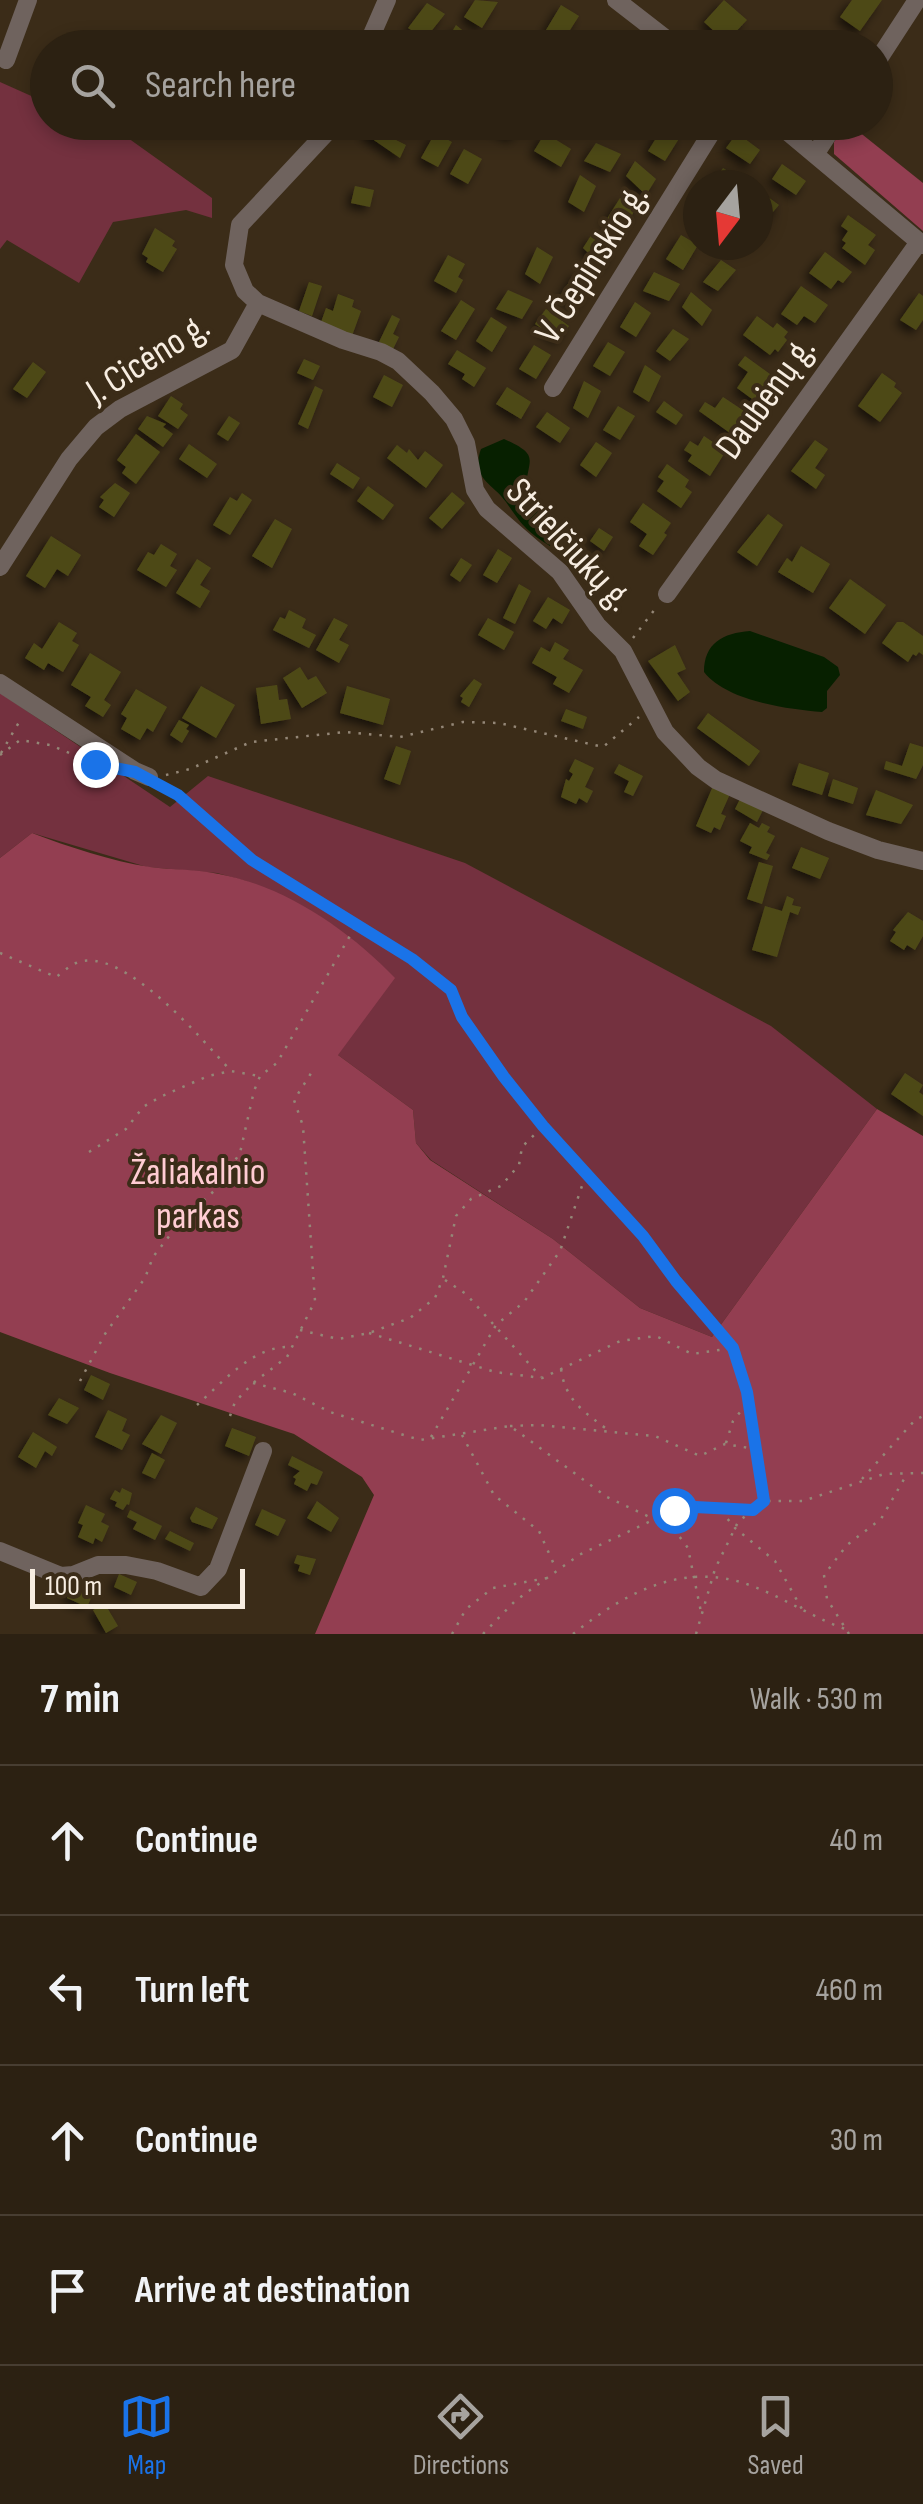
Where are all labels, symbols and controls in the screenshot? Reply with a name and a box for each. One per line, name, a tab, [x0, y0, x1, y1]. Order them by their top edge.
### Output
search box	[30, 30, 893, 140]
icon: search	[65, 58, 120, 113]
text: Search here	[145, 63, 296, 108]
north arrow	[683, 170, 773, 260]
street label: V. Čepinskio g.	[525, 176, 659, 352]
street label: J. Cicėno g.	[77, 304, 218, 415]
street label: Daubėnų g.	[707, 328, 825, 468]
street label: Strielčiukų g.	[496, 469, 642, 621]
route end	[73, 742, 119, 788]
park label: Žaliakalnio parkas	[131, 1150, 265, 1239]
route start	[652, 1488, 698, 1534]
scale bar	[30, 1564, 245, 1608]
text: 100 m	[45, 1570, 102, 1603]
text: 7 min	[40, 1674, 120, 1725]
text: Walk · 530 m	[750, 1680, 883, 1719]
icon: ahead	[40, 1813, 95, 1868]
text: Continue	[135, 1818, 258, 1863]
text: 40 m	[830, 1821, 883, 1860]
icon: left	[40, 1963, 95, 2018]
text: Turn left	[135, 1968, 249, 2013]
text: 460 m	[816, 1971, 883, 2010]
icon: ahead	[40, 2113, 95, 2168]
text: Continue	[135, 2118, 258, 2163]
text: 30 m	[830, 2121, 883, 2160]
icon: arrive	[40, 2263, 95, 2318]
text: Arrive at destination	[135, 2268, 410, 2313]
tab: Map	[119, 2389, 174, 2482]
tab: Directions	[413, 2389, 509, 2482]
tab: Saved	[748, 2389, 804, 2482]

